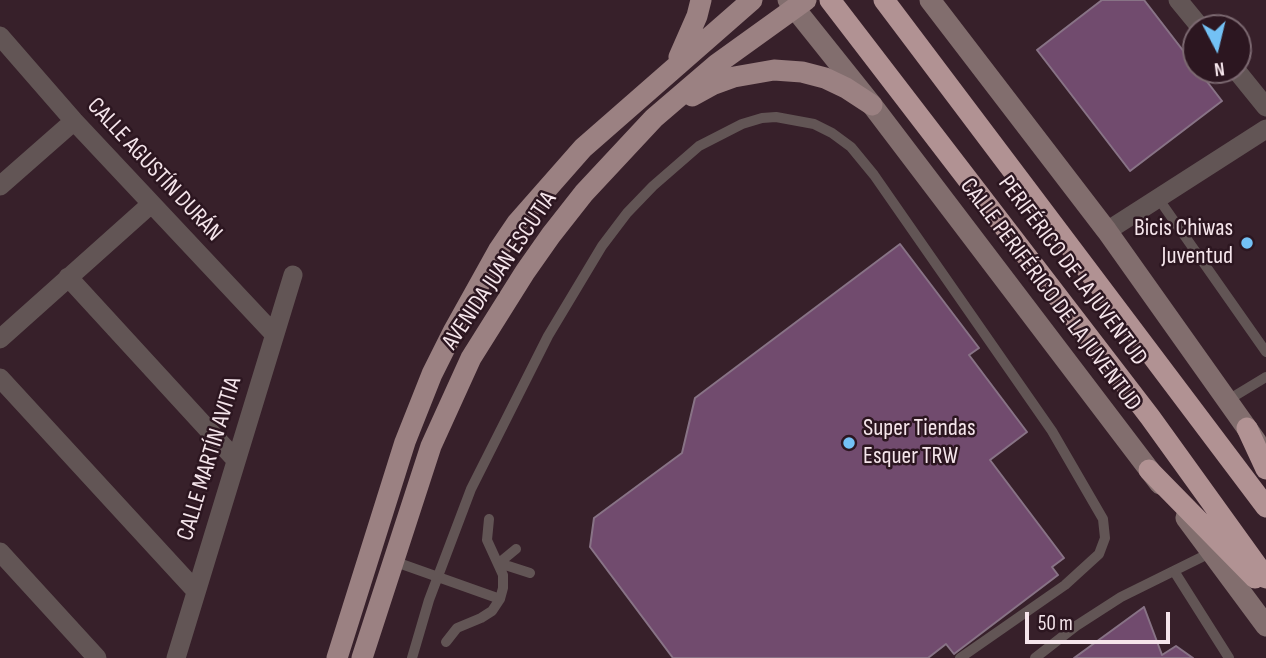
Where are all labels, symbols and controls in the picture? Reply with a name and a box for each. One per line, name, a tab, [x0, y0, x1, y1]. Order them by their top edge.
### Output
north arrow	[1182, 14, 1252, 84]
text: N	[1213, 56, 1226, 80]
street label: CALLE AGUSTÍN DURÁN	[80, 92, 228, 248]
street label: PERIFÉRICO DE LA JUVENTUD	[991, 170, 1153, 372]
street label: CALLE PERIFÉRICO DE LA JUVENTUD	[953, 173, 1147, 417]
street label: AVENIDA JUAN ESCUTIA	[437, 187, 563, 355]
place label: Bicis Chiwas Juventud	[1134, 215, 1233, 271]
marker: Bicis Chiwas Juventud	[1239, 235, 1255, 251]
street label: CALLE MARTÍN AVITIA	[171, 374, 249, 544]
place label: Super Tiendas Esquer TRW	[863, 415, 976, 471]
marker: Super Tiendas Esquer TRW	[841, 435, 857, 451]
scale bar	[1028, 598, 1173, 642]
text: 50 m	[1038, 611, 1073, 636]

